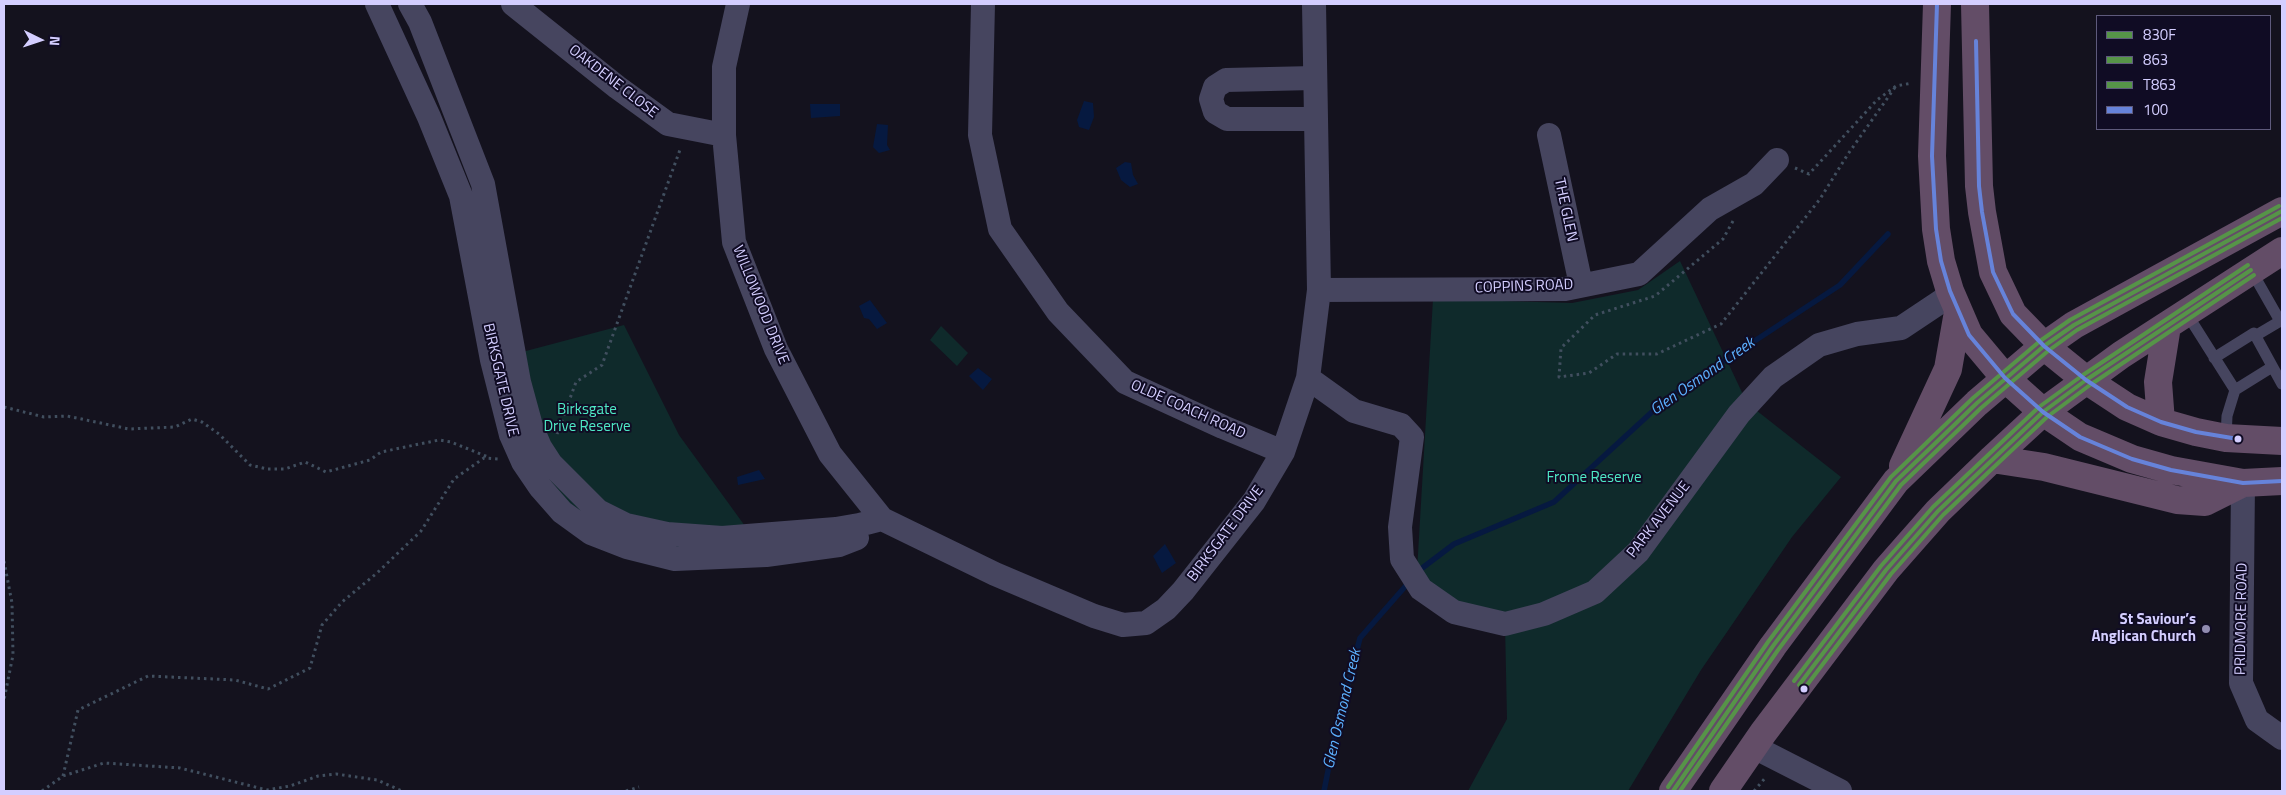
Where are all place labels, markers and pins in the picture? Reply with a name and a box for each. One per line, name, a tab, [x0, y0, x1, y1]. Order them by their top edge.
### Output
unlabelled marker	[2233, 434, 2243, 444]
place label: St Saviour’s Anglican Church	[2091, 611, 2196, 646]
marker: St Saviour’s Anglican Church	[2200, 623, 2212, 635]
unlabelled marker	[1799, 684, 1809, 694]

